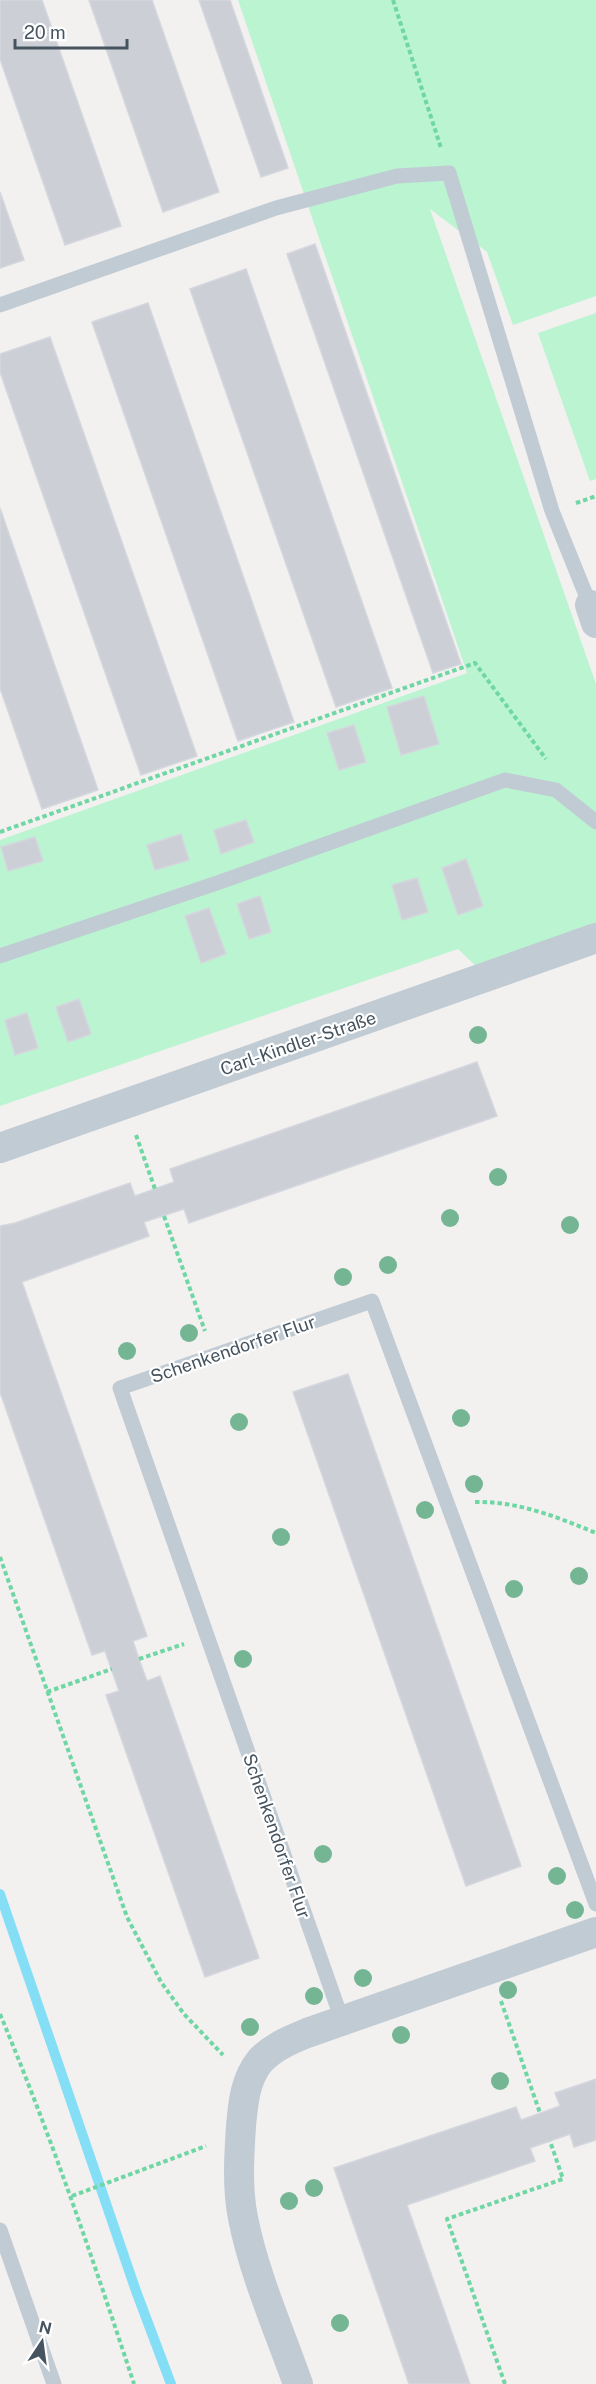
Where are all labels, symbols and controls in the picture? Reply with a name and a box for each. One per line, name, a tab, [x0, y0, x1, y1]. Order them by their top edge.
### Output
scale bar	[15, 12, 128, 50]
text: 20 m	[24, 22, 66, 43]
street label: Carl-Kindler-Straße	[217, 1007, 379, 1079]
street label: Schenkendorfer Flur	[148, 1311, 318, 1387]
street label: Schenkendorfer Flur	[239, 1751, 315, 1921]
north arrow	[12, 2312, 72, 2372]
text: N	[37, 2317, 53, 2339]

